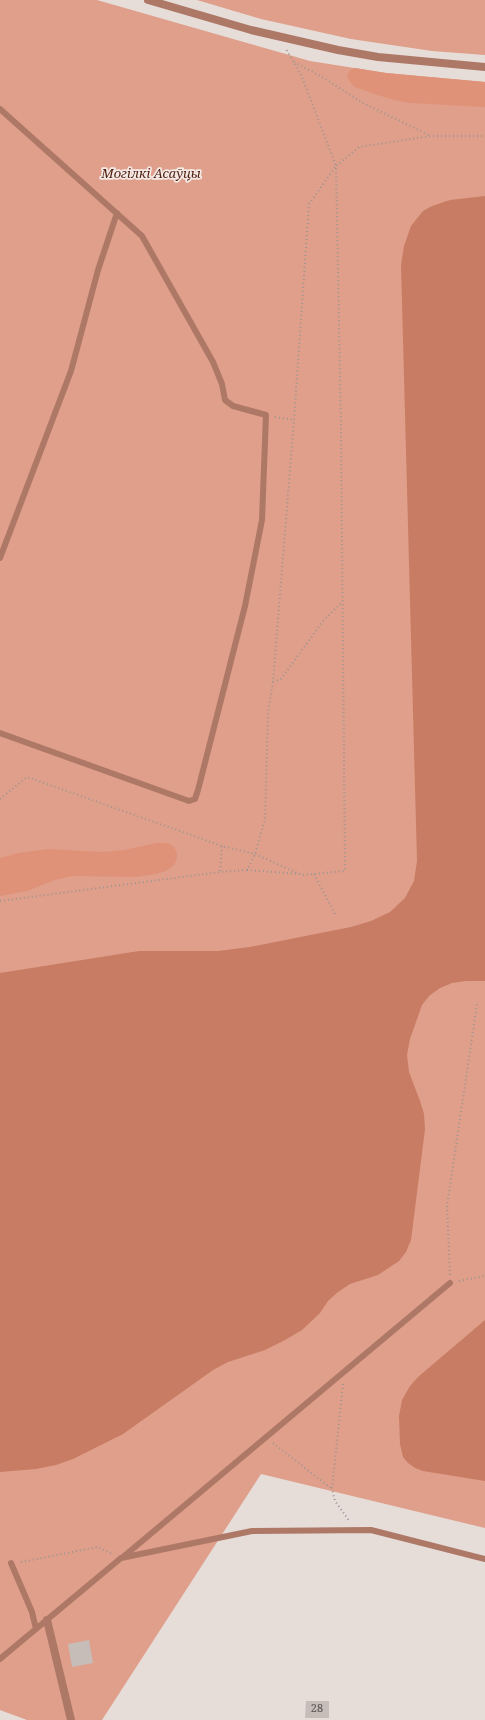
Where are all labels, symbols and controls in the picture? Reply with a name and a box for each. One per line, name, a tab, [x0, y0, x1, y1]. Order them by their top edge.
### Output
park label: Могілкі Асаўцы	[101, 166, 201, 182]
house number: 28	[311, 1702, 323, 1716]

